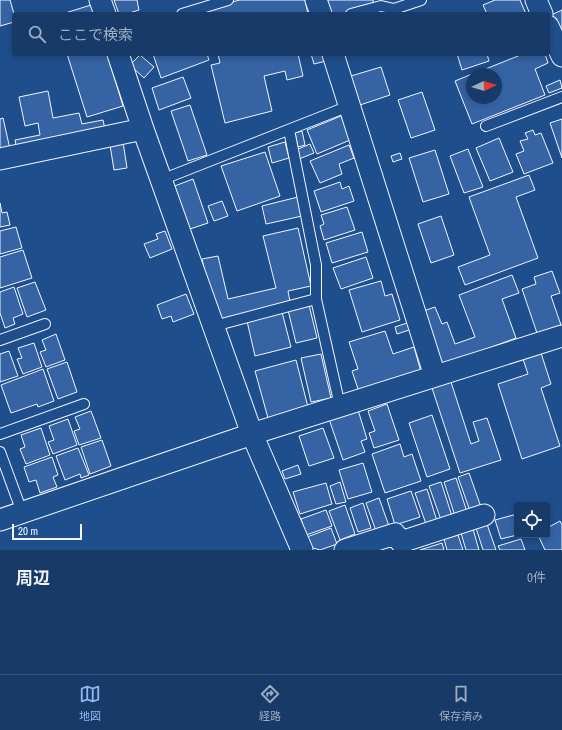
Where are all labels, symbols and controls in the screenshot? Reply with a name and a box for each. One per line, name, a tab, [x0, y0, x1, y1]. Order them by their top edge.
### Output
search box	[12, 12, 550, 56]
icon: search	[26, 23, 48, 45]
text: ここで検索	[58, 24, 133, 45]
north arrow	[466, 68, 502, 104]
map controls	[514, 502, 550, 538]
button: locate	[514, 502, 550, 538]
scale bar	[12, 522, 82, 541]
text: 20 m	[18, 524, 38, 538]
text: 周辺	[16, 566, 50, 589]
text: 0件	[527, 569, 546, 586]
tab: 地図	[79, 683, 101, 723]
tab: 経路	[259, 683, 281, 723]
tab: 保存済み	[439, 683, 483, 723]

